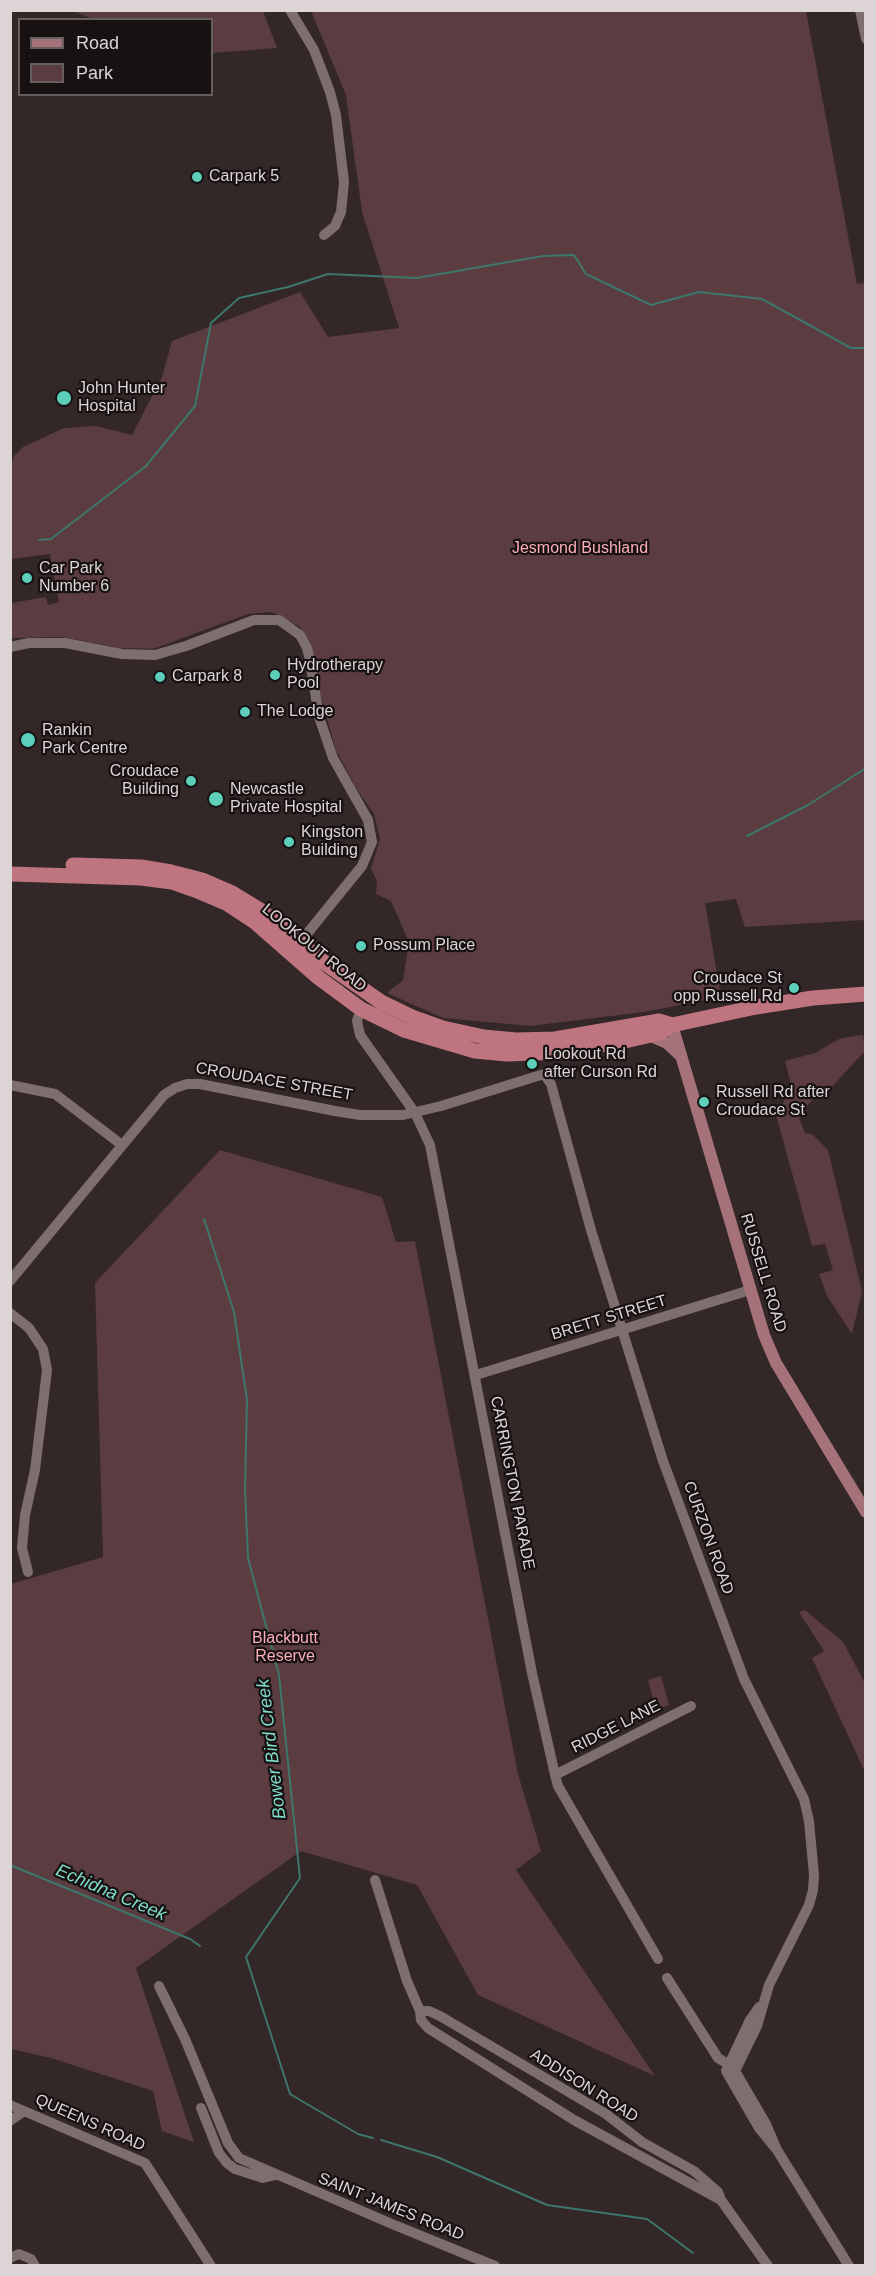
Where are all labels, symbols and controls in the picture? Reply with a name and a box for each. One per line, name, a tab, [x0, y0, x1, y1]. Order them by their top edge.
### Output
legend	[18, 18, 213, 96]
text: Road	[76, 33, 119, 53]
text: Park	[76, 63, 113, 83]
place label: Carpark 5	[209, 167, 279, 187]
marker: Carpark 5	[190, 170, 204, 184]
place label: John Hunter Hospital	[78, 379, 165, 417]
marker: John Hunter Hospital	[55, 389, 73, 407]
park label: Jesmond Bushland	[512, 539, 648, 559]
place label: Car Park Number 6	[39, 559, 109, 597]
marker: Car Park Number 6	[20, 571, 34, 585]
place label: Hydrotherapy Pool	[287, 656, 383, 694]
place label: Carpark 8	[172, 667, 242, 687]
marker: Hydrotherapy Pool	[268, 668, 282, 682]
marker: Carpark 8	[153, 670, 167, 684]
place label: The Lodge	[257, 702, 334, 722]
marker: The Lodge	[238, 705, 252, 719]
place label: Rankin Park Centre	[42, 721, 127, 759]
marker: Rankin Park Centre	[19, 731, 37, 749]
place label: Croudace Building	[110, 762, 179, 800]
marker: Croudace Building	[184, 774, 198, 788]
place label: Newcastle Private Hospital	[230, 780, 342, 818]
marker: Newcastle Private Hospital	[207, 790, 225, 808]
place label: Kingston Building	[301, 823, 363, 861]
marker: Kingston Building	[282, 835, 296, 849]
street label: LOOKOUT ROAD	[258, 900, 370, 996]
place label: Possum Place	[373, 936, 475, 956]
marker: Possum Place	[354, 939, 368, 953]
place label: Croudace St opp Russell Rd	[674, 969, 782, 1007]
marker: Croudace St opp Russell Rd	[787, 981, 801, 995]
place label: Lookout Rd after Curson Rd	[544, 1045, 657, 1083]
marker: Lookout Rd after Curson Rd	[525, 1057, 539, 1071]
street label: CROUDACE STREET	[194, 1059, 354, 1105]
place label: Russell Rd after Croudace St	[716, 1083, 830, 1121]
marker: Russell Rd after Croudace St	[697, 1095, 711, 1109]
street label: RUSSELL ROAD	[736, 1211, 790, 1335]
street label: BRETT STREET	[549, 1291, 669, 1345]
street label: CARRINGTON PARADE	[486, 1395, 538, 1571]
street label: CURZON ROAD	[679, 1479, 737, 1597]
park label: Blackbutt Reserve	[252, 1629, 318, 1667]
water label: Bower Bird Creek	[253, 1678, 291, 1820]
street label: RIDGE LANE	[568, 1696, 664, 1758]
water label: Echidna Creek	[52, 1860, 170, 1926]
street label: ADDISON ROAD	[527, 2045, 641, 2127]
street label: QUEENS ROAD	[32, 2090, 148, 2156]
street label: SAINT JAMES ROAD	[315, 2169, 467, 2245]

